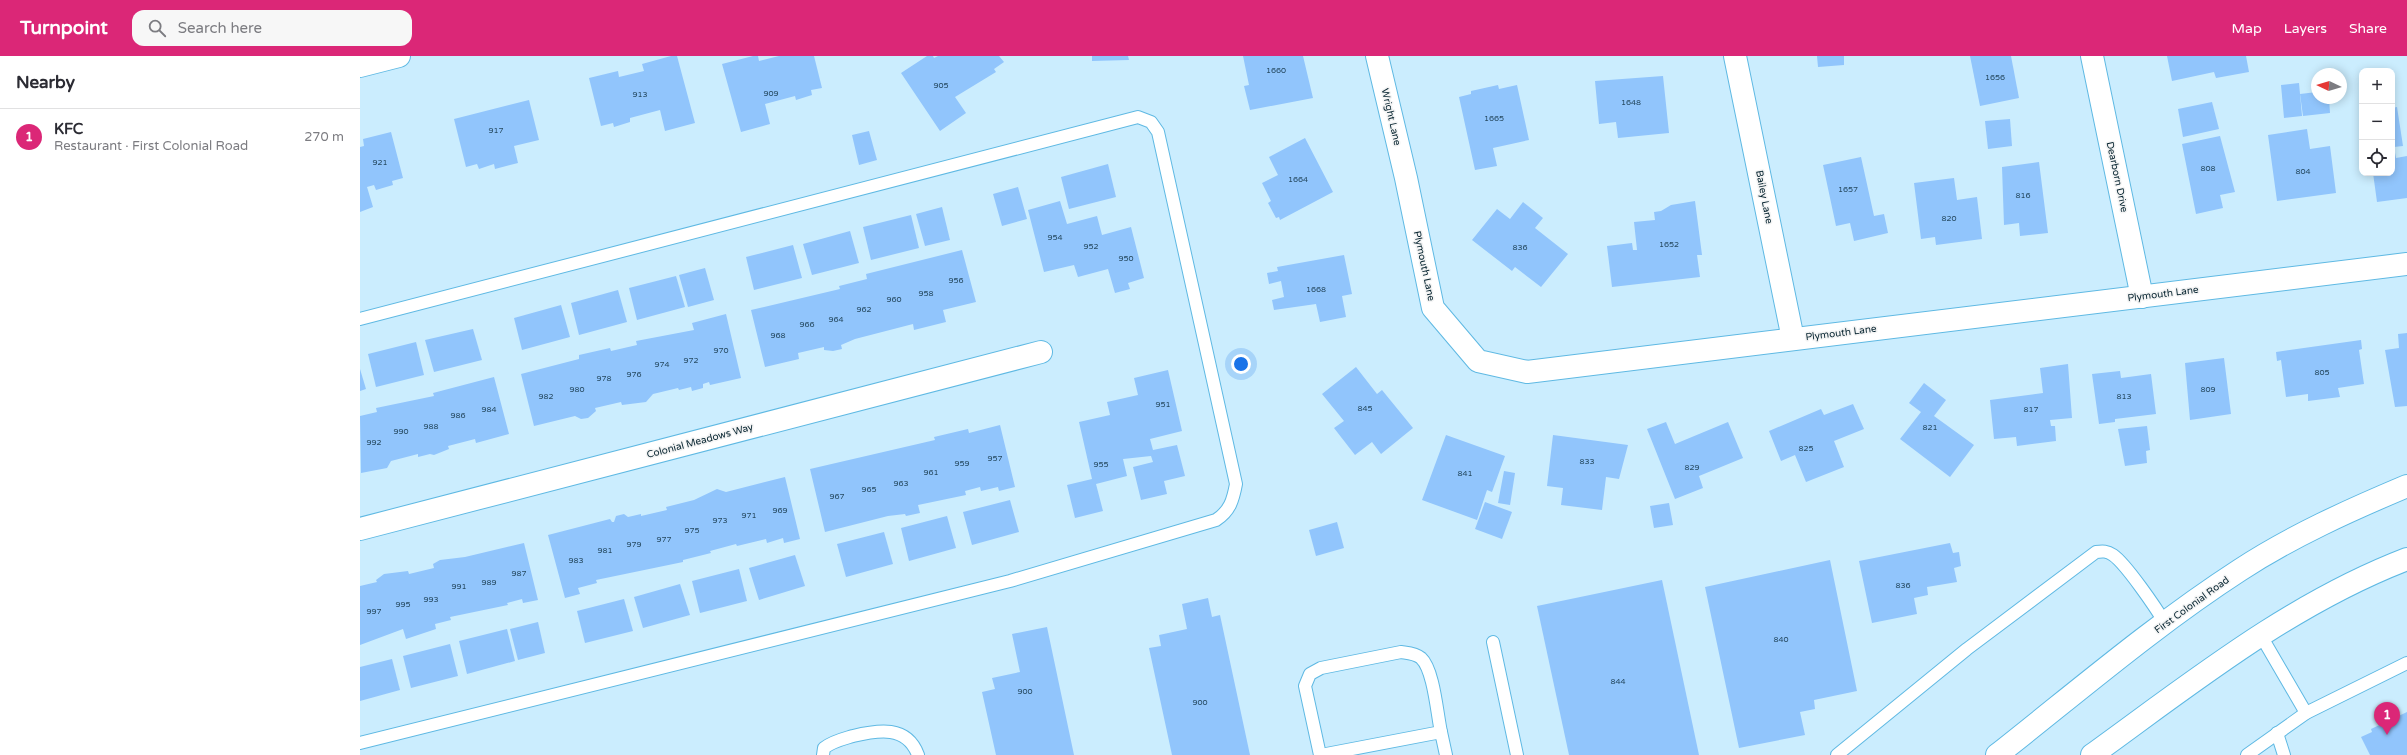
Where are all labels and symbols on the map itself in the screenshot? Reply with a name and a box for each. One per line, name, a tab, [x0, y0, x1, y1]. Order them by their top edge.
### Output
house number: 1660	[1266, 66, 1286, 75]
north arrow	[2311, 68, 2347, 104]
house number: 1656	[1985, 73, 2005, 82]
house number: 905	[933, 81, 949, 90]
street label: Wright Lane	[1379, 87, 1403, 147]
house number: 909	[763, 89, 779, 98]
house number: 913	[632, 90, 648, 99]
house number: 1648	[1621, 98, 1641, 107]
house number: 1665	[1484, 114, 1504, 123]
house number: 917	[488, 126, 504, 135]
street label: Dearborn Drive	[2104, 141, 2130, 214]
house number: 921	[372, 158, 388, 167]
house number: 808	[2200, 164, 2216, 173]
house number: 804	[2295, 167, 2311, 176]
street label: Bailey Lane	[1753, 169, 1775, 225]
house number: 1664	[1288, 175, 1308, 184]
house number: 1657	[1838, 185, 1858, 194]
house number: 816	[2015, 191, 2031, 200]
house number: 820	[1941, 214, 1957, 223]
street label: Plymouth Lane	[1411, 230, 1437, 303]
house number: 954	[1047, 233, 1063, 242]
house number: 1652	[1659, 240, 1679, 249]
house number: 952	[1083, 242, 1099, 251]
house number: 836	[1512, 243, 1528, 252]
house number: 950	[1118, 254, 1134, 263]
house number: 956	[948, 276, 964, 285]
street label: Plymouth Lane	[2127, 284, 2200, 304]
house number: 1668	[1306, 285, 1326, 294]
house number: 958	[918, 289, 934, 298]
house number: 960	[886, 295, 902, 304]
house number: 962	[856, 305, 872, 314]
house number: 964	[828, 315, 844, 324]
house number: 966	[799, 320, 815, 329]
street label: Plymouth Lane	[1805, 323, 1878, 343]
house number: 968	[770, 331, 786, 340]
house number: 970	[713, 346, 729, 355]
your location	[1231, 354, 1251, 374]
house number: 972	[683, 356, 699, 365]
house number: 974	[654, 360, 670, 369]
house number: 805	[2314, 368, 2330, 377]
house number: 976	[626, 370, 642, 379]
house number: 978	[596, 374, 612, 383]
house number: 980	[569, 385, 585, 394]
house number: 809	[2200, 385, 2216, 394]
house number: 982	[538, 392, 554, 401]
house number: 813	[2116, 392, 2132, 401]
house number: 951	[1155, 400, 1171, 409]
house number: 845	[1357, 404, 1373, 413]
house number: 984	[481, 405, 497, 414]
house number: 817	[2023, 405, 2039, 414]
house number: 986	[450, 411, 466, 420]
street label: Colonial Meadows Way	[645, 421, 755, 461]
house number: 988	[423, 422, 439, 431]
house number: 821	[1922, 423, 1938, 432]
house number: 990	[393, 427, 409, 436]
house number: 992	[366, 438, 382, 447]
house number: 825	[1798, 444, 1814, 453]
house number: 957	[987, 454, 1003, 463]
house number: 833	[1579, 457, 1595, 466]
house number: 959	[954, 459, 970, 468]
house number: 955	[1093, 460, 1109, 469]
house number: 829	[1684, 463, 1700, 472]
house number: 961	[923, 468, 939, 477]
house number: 841	[1457, 469, 1473, 478]
house number: 963	[893, 479, 909, 488]
house number: 965	[861, 485, 877, 494]
house number: 967	[829, 492, 845, 501]
house number: 969	[772, 506, 788, 515]
house number: 971	[741, 511, 757, 520]
house number: 973	[712, 516, 728, 525]
house number: 975	[684, 526, 700, 535]
house number: 977	[656, 535, 672, 544]
house number: 979	[626, 540, 642, 549]
house number: 981	[597, 546, 613, 555]
house number: 983	[568, 556, 584, 565]
house number: 987	[511, 569, 527, 578]
street label: First Colonial Road	[2152, 574, 2232, 636]
house number: 989	[481, 578, 497, 587]
house number: 836	[1895, 581, 1911, 590]
house number: 991	[451, 582, 467, 591]
house number: 993	[423, 595, 439, 604]
house number: 995	[395, 600, 411, 609]
house number: 997	[366, 607, 382, 616]
house number: 840	[1773, 635, 1789, 644]
house number: 844	[1610, 677, 1626, 686]
house number: 900	[1017, 687, 1033, 696]
house number: 900	[1192, 698, 1208, 707]
pin: 1	[2374, 702, 2400, 735]

